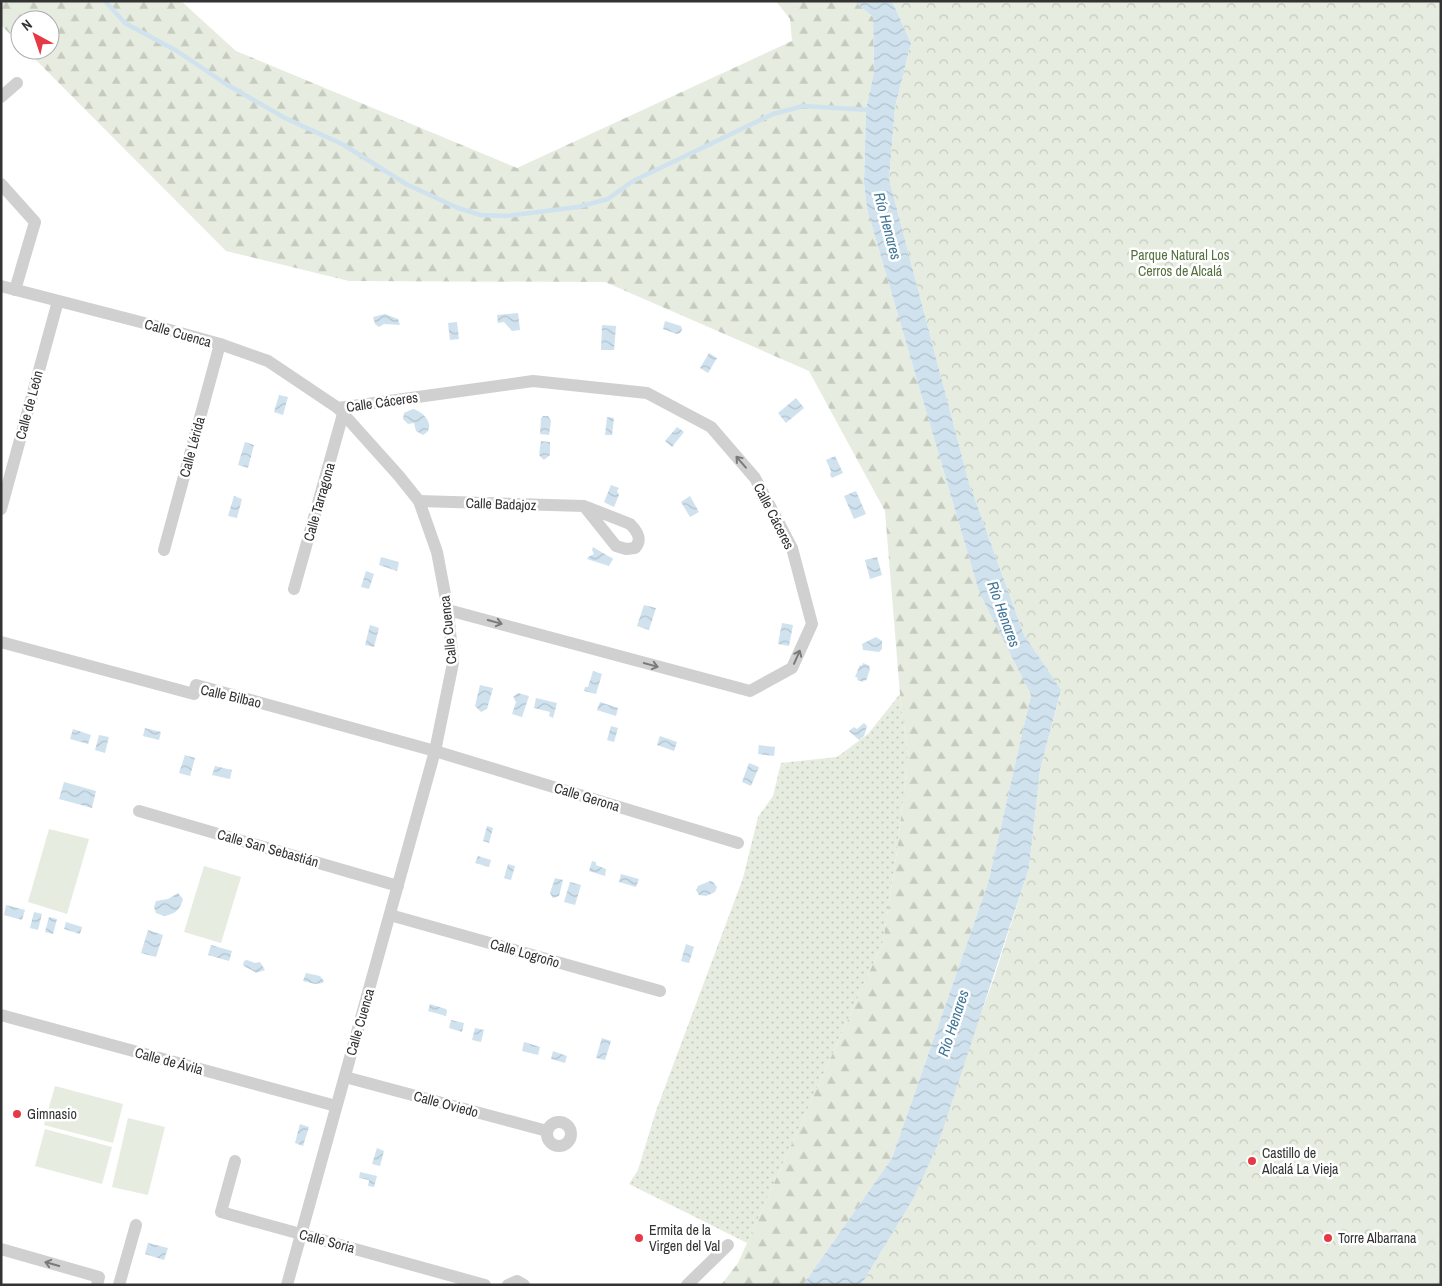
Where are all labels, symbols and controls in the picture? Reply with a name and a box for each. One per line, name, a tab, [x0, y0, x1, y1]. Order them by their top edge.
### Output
north arrow	[10, 10, 60, 60]
text: N	[18, 15, 36, 35]
water label: Río Henares	[869, 190, 907, 262]
park label: Parque Natural Los Cerros de Alcalá	[1131, 246, 1230, 280]
street label: Calle Cuenca	[142, 315, 214, 351]
street label: Calle de León	[11, 368, 47, 442]
street label: Calle Cáceres	[345, 388, 419, 416]
street label: Calle Lérida	[175, 414, 209, 479]
one-way arrow	[735, 456, 747, 469]
street label: Calle Tarragona	[299, 460, 339, 543]
street label: Calle Cáceres	[750, 480, 798, 552]
street label: Calle Badajoz	[465, 494, 537, 514]
water label: Río Henares	[982, 578, 1026, 650]
street label: Calle Cuenca	[435, 594, 461, 665]
one-way arrow	[486, 618, 502, 628]
one-way arrow	[793, 650, 803, 665]
one-way arrow	[643, 661, 659, 670]
street label: Calle Bilbao	[199, 680, 263, 712]
street label: Calle Gerona	[552, 779, 623, 816]
street label: Calle San Sebastián	[215, 825, 321, 871]
street label: Calle Logroño	[488, 934, 562, 972]
street label: Calle Cuenca	[342, 986, 378, 1058]
water label: Río Henares	[932, 987, 974, 1059]
street label: Calle de Ávila	[133, 1043, 206, 1079]
street label: Calle Oviedo	[412, 1087, 480, 1121]
place label: Gimnasio	[27, 1105, 77, 1123]
marker: Gimnasio	[11, 1108, 23, 1120]
place label: Castillo de Alcalá La Vieja	[1261, 1144, 1339, 1178]
marker: Castillo de Alcalá La Vieja	[1246, 1155, 1258, 1167]
place label: Ermita de la Virgen del Val	[649, 1221, 720, 1255]
street label: Calle Soria	[297, 1225, 357, 1257]
place label: Torre Albarrana	[1338, 1229, 1417, 1247]
marker: Ermita de la Virgen del Val	[633, 1232, 645, 1244]
marker: Torre Albarrana	[1322, 1232, 1334, 1244]
one-way arrow	[45, 1258, 61, 1268]

